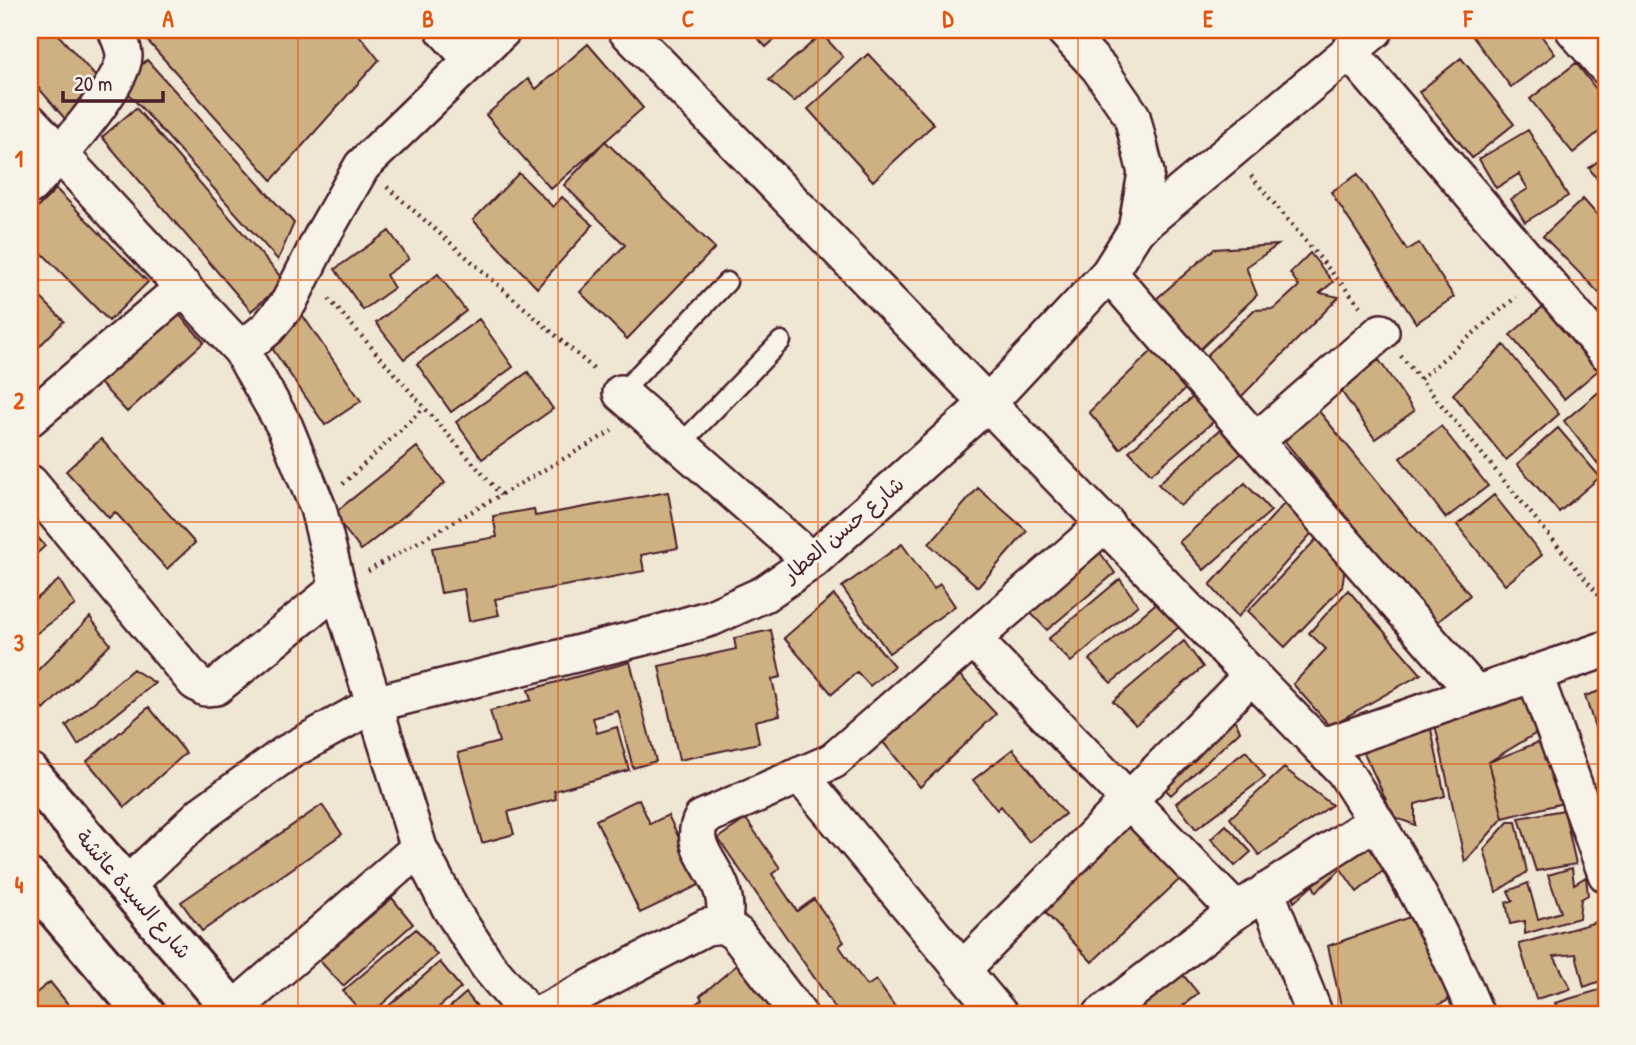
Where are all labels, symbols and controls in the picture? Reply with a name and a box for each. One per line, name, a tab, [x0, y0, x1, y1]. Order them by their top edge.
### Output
text: A	[162, 3, 174, 34]
text: B	[422, 3, 434, 34]
text: C	[682, 3, 694, 34]
text: D	[943, 3, 955, 34]
text: E	[1203, 3, 1214, 34]
text: F	[1463, 3, 1474, 34]
scale bar	[63, 60, 163, 104]
text: 20 m	[74, 69, 112, 98]
text: 1	[15, 143, 23, 174]
text: 2	[14, 385, 25, 416]
street label: شارع حسن العطار	[775, 470, 911, 591]
text: 3	[14, 627, 24, 658]
street label: شارع السيدة عائشة	[69, 823, 198, 966]
text: 4	[15, 869, 24, 900]

